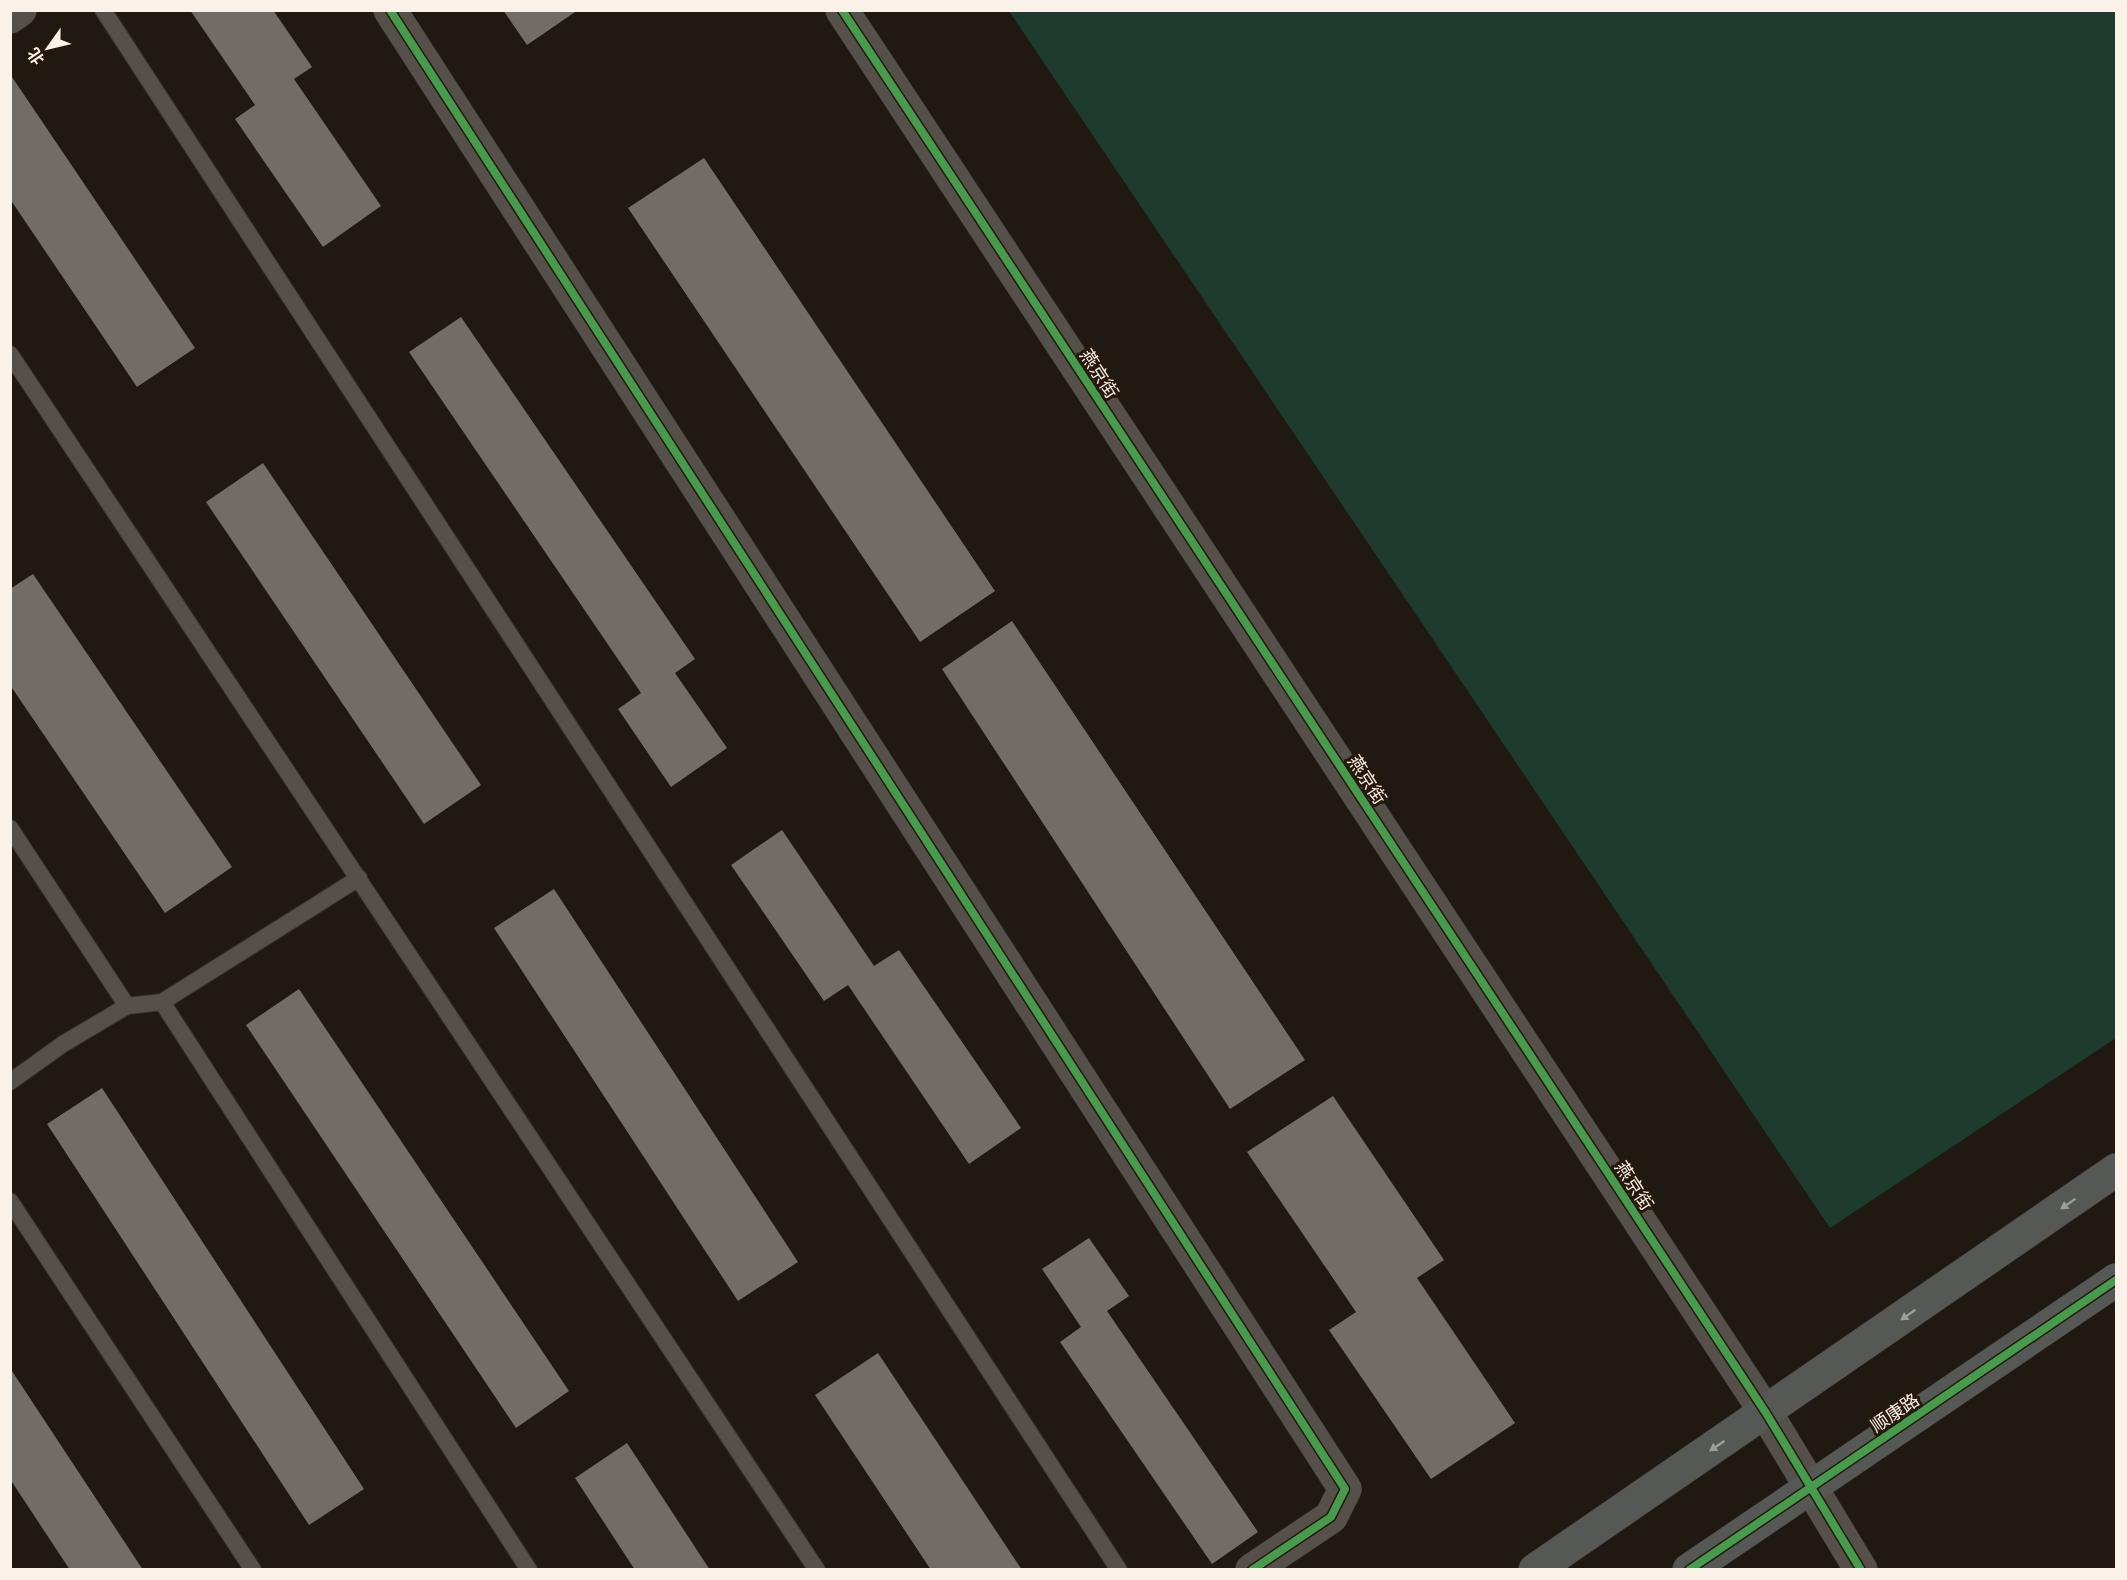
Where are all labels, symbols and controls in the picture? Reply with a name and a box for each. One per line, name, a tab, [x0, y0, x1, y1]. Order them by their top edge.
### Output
north arrow	[18, 18, 78, 78]
text: 北	[24, 44, 48, 68]
street label: 燕京街	[1075, 345, 1123, 403]
street label: 燕京街	[1343, 751, 1391, 809]
street label: 燕京街	[1610, 1157, 1658, 1215]
one-way arrow	[2061, 1198, 2077, 1210]
one-way arrow	[1900, 1309, 1916, 1320]
street label: 顺康路	[1866, 1389, 1924, 1437]
one-way arrow	[1710, 1440, 1726, 1452]

